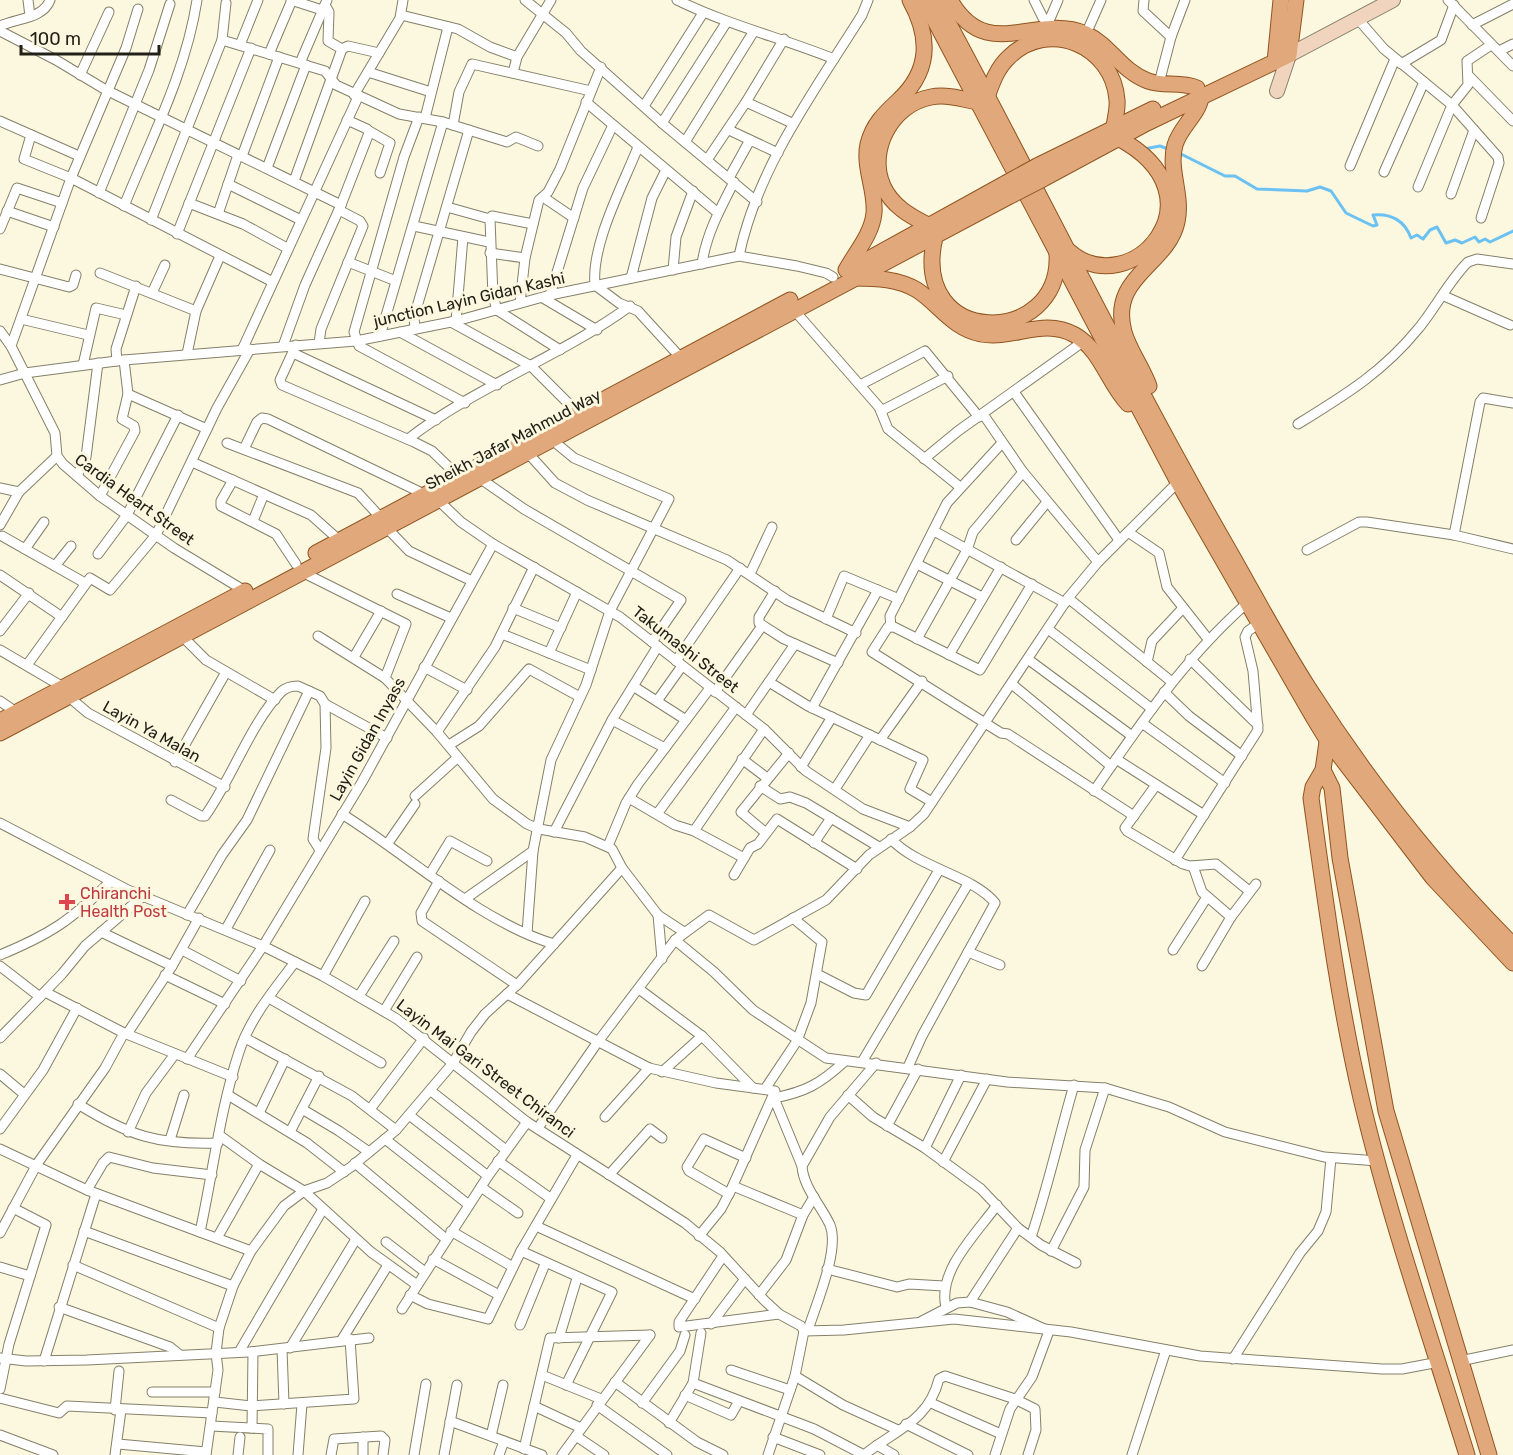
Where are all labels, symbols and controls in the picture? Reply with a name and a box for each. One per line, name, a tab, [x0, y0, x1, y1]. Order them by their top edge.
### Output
scale bar	[21, 18, 159, 56]
text: 100 m	[30, 28, 81, 50]
street label: junction Layin Gidan Kashi	[371, 268, 567, 331]
street label: Sheikh Jafar Mahmud Way	[422, 385, 604, 494]
street label: Cardia Heart Street	[71, 450, 198, 549]
street label: Takumashi Street	[629, 602, 743, 697]
street label: Layin Gidan Inyass	[326, 674, 409, 804]
street label: Layin Ya Malan	[99, 697, 204, 766]
place label: Chiranchi Health Post	[80, 884, 167, 921]
marker: Chiranchi Health Post	[58, 893, 76, 911]
street label: Layin Mai Gari Street Chiranci	[393, 995, 579, 1142]

